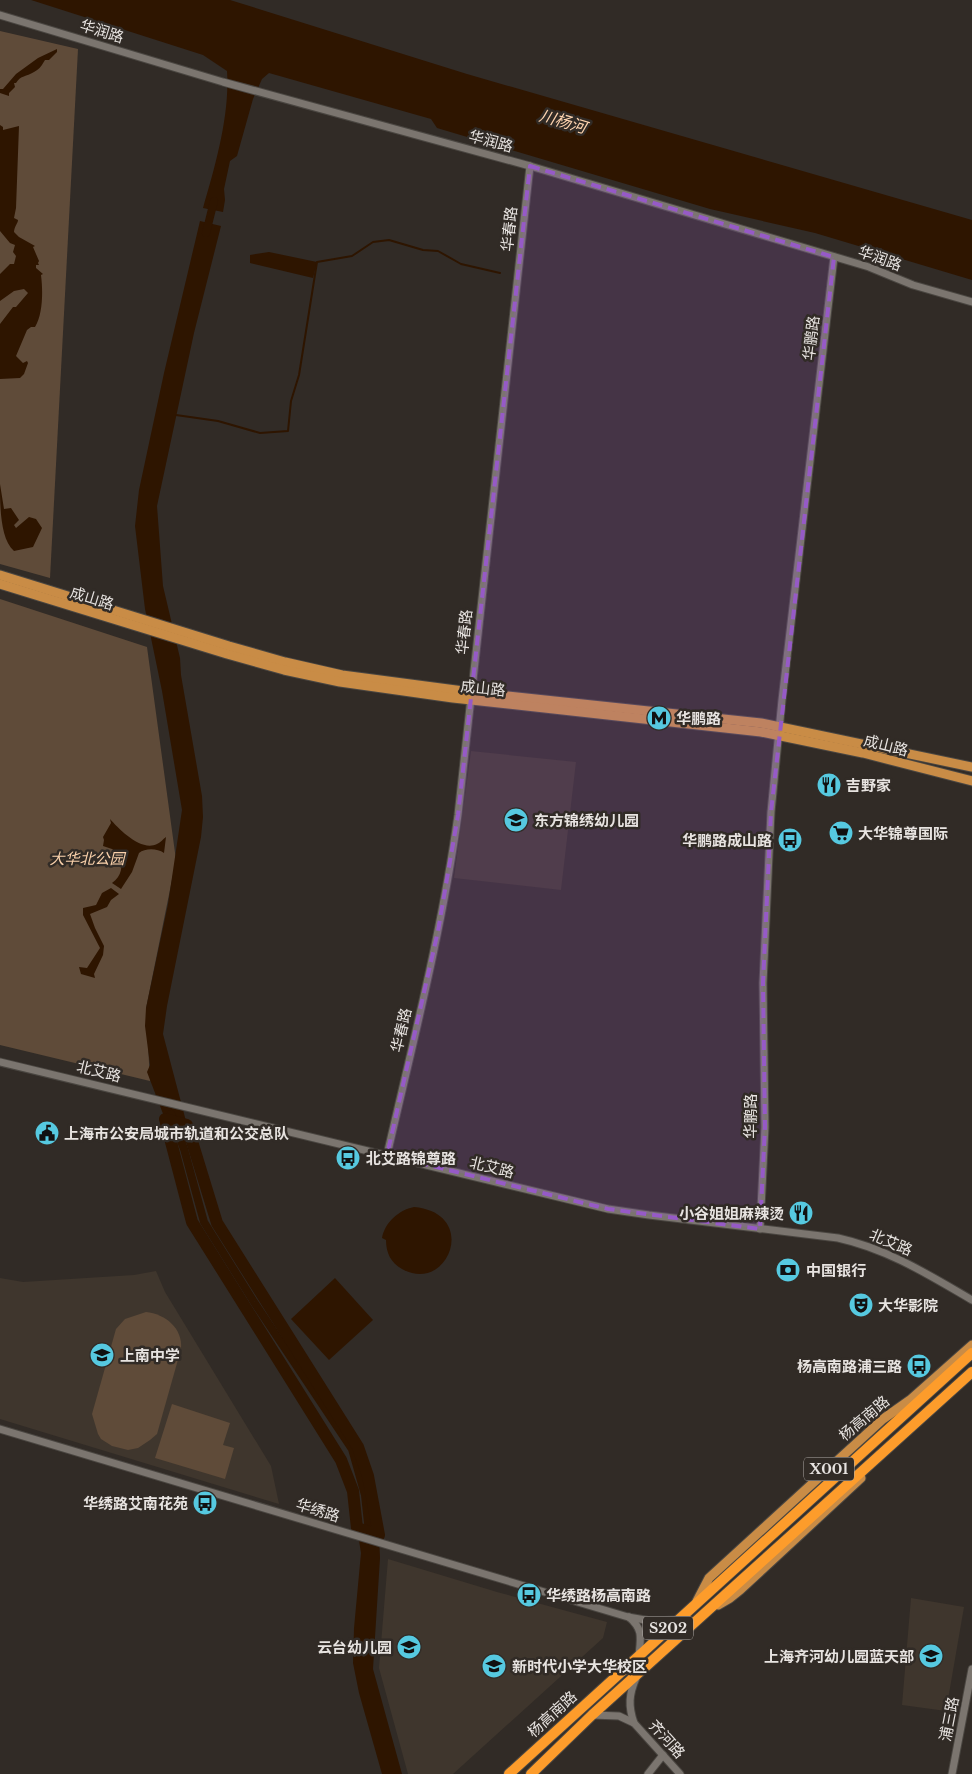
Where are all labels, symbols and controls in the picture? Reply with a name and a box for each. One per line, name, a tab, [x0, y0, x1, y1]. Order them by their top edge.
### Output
street label: 华润路	[78, 15, 126, 47]
water label: 川杨河	[537, 105, 592, 138]
street label: 华润路	[467, 126, 515, 156]
street label: 华春路	[497, 206, 521, 252]
street label: 华润路	[856, 241, 904, 275]
street label: 华鹏路	[799, 315, 823, 361]
street label: 成山路	[68, 582, 116, 614]
street label: 华春路	[452, 609, 476, 655]
street label: 成山路	[460, 676, 506, 700]
metro station icon: 华鹏路	[646, 705, 672, 731]
place label: 华鹏路	[676, 709, 721, 728]
street label: 成山路	[862, 730, 910, 760]
restaurant icon: 吉野家	[816, 772, 842, 798]
place label: 吉野家	[846, 776, 891, 795]
school or university icon: 东方锦绣幼儿园	[503, 807, 529, 833]
place label: 东方锦绣幼儿园	[534, 811, 639, 830]
supermarket icon: 大华锦尊国际	[828, 820, 854, 846]
place label: 大华锦尊国际	[858, 824, 948, 843]
bus stop icon: 华鹏路成山路	[777, 827, 803, 853]
place label: 华鹏路成山路	[682, 831, 772, 850]
park label: 大华北公园	[49, 849, 126, 868]
street label: 华春路	[387, 1006, 415, 1054]
street label: 北艾路	[75, 1056, 123, 1086]
street label: 华鹏路	[741, 1093, 760, 1139]
public building icon: 上海市公安局城市轨道和公交总队	[34, 1120, 60, 1146]
place label: 上海市公安局城市轨道和公交总队	[64, 1124, 289, 1143]
bus stop icon: 北艾路锦尊路	[335, 1145, 361, 1171]
place label: 北艾路锦尊路	[366, 1149, 456, 1168]
street label: 北艾路	[468, 1152, 516, 1182]
restaurant icon: 小谷姐姐麻辣烫	[788, 1200, 814, 1226]
place label: 小谷姐姐麻辣烫	[679, 1204, 784, 1223]
street label: 北艾路	[867, 1224, 915, 1260]
bank icon: 中国银行	[775, 1257, 801, 1283]
place label: 中国银行	[806, 1261, 866, 1280]
theatre icon: 大华影院	[848, 1292, 874, 1318]
place label: 大华影院	[878, 1296, 938, 1315]
school or university icon: 上南中学	[89, 1342, 115, 1368]
place label: 上南中学	[120, 1346, 180, 1365]
bus stop icon: 杨高南路浦三路	[906, 1353, 932, 1379]
place label: 杨高南路浦三路	[797, 1357, 902, 1376]
street label: 杨高南路	[835, 1391, 893, 1445]
road number: X001	[804, 1458, 854, 1480]
bus stop icon: 华绣路艾南花苑	[192, 1490, 218, 1516]
place label: 华绣路艾南花苑	[83, 1494, 188, 1513]
street label: 华绣路	[294, 1494, 342, 1526]
bus stop icon: 华绣路杨高南路	[516, 1582, 542, 1608]
place label: 华绣路杨高南路	[546, 1586, 651, 1605]
road number: S202	[643, 1616, 693, 1640]
school or university icon: 云台幼儿园	[396, 1634, 422, 1660]
place label: 云台幼儿园	[317, 1638, 392, 1657]
school or university icon: 上海齐河幼儿园蓝天部	[918, 1643, 944, 1669]
place label: 上海齐河幼儿园蓝天部	[764, 1647, 914, 1666]
school or university icon: 新时代小学大华校区	[481, 1653, 507, 1679]
place label: 新时代小学大华校区	[512, 1657, 647, 1676]
street label: 杨高南路	[523, 1687, 581, 1741]
street label: 浦三路	[935, 1695, 963, 1743]
street label: 齐河路	[645, 1716, 689, 1762]

